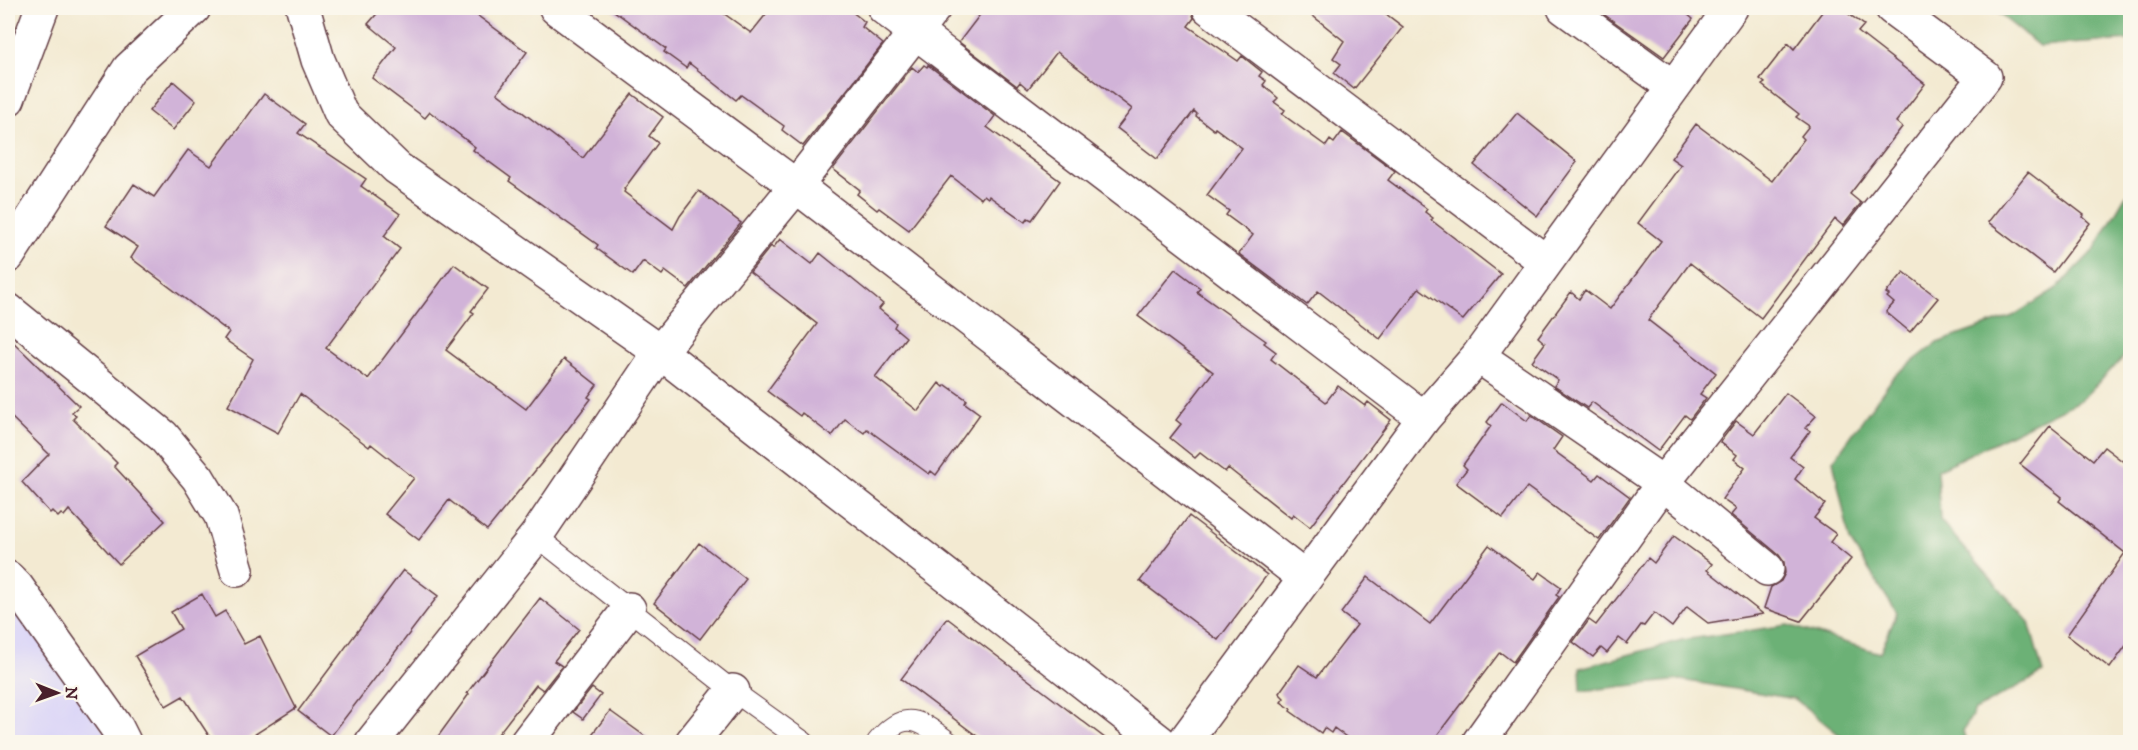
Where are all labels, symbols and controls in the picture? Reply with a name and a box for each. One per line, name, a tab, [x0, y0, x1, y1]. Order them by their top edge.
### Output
north arrow	[27, 663, 87, 723]
text: N	[61, 687, 81, 700]

